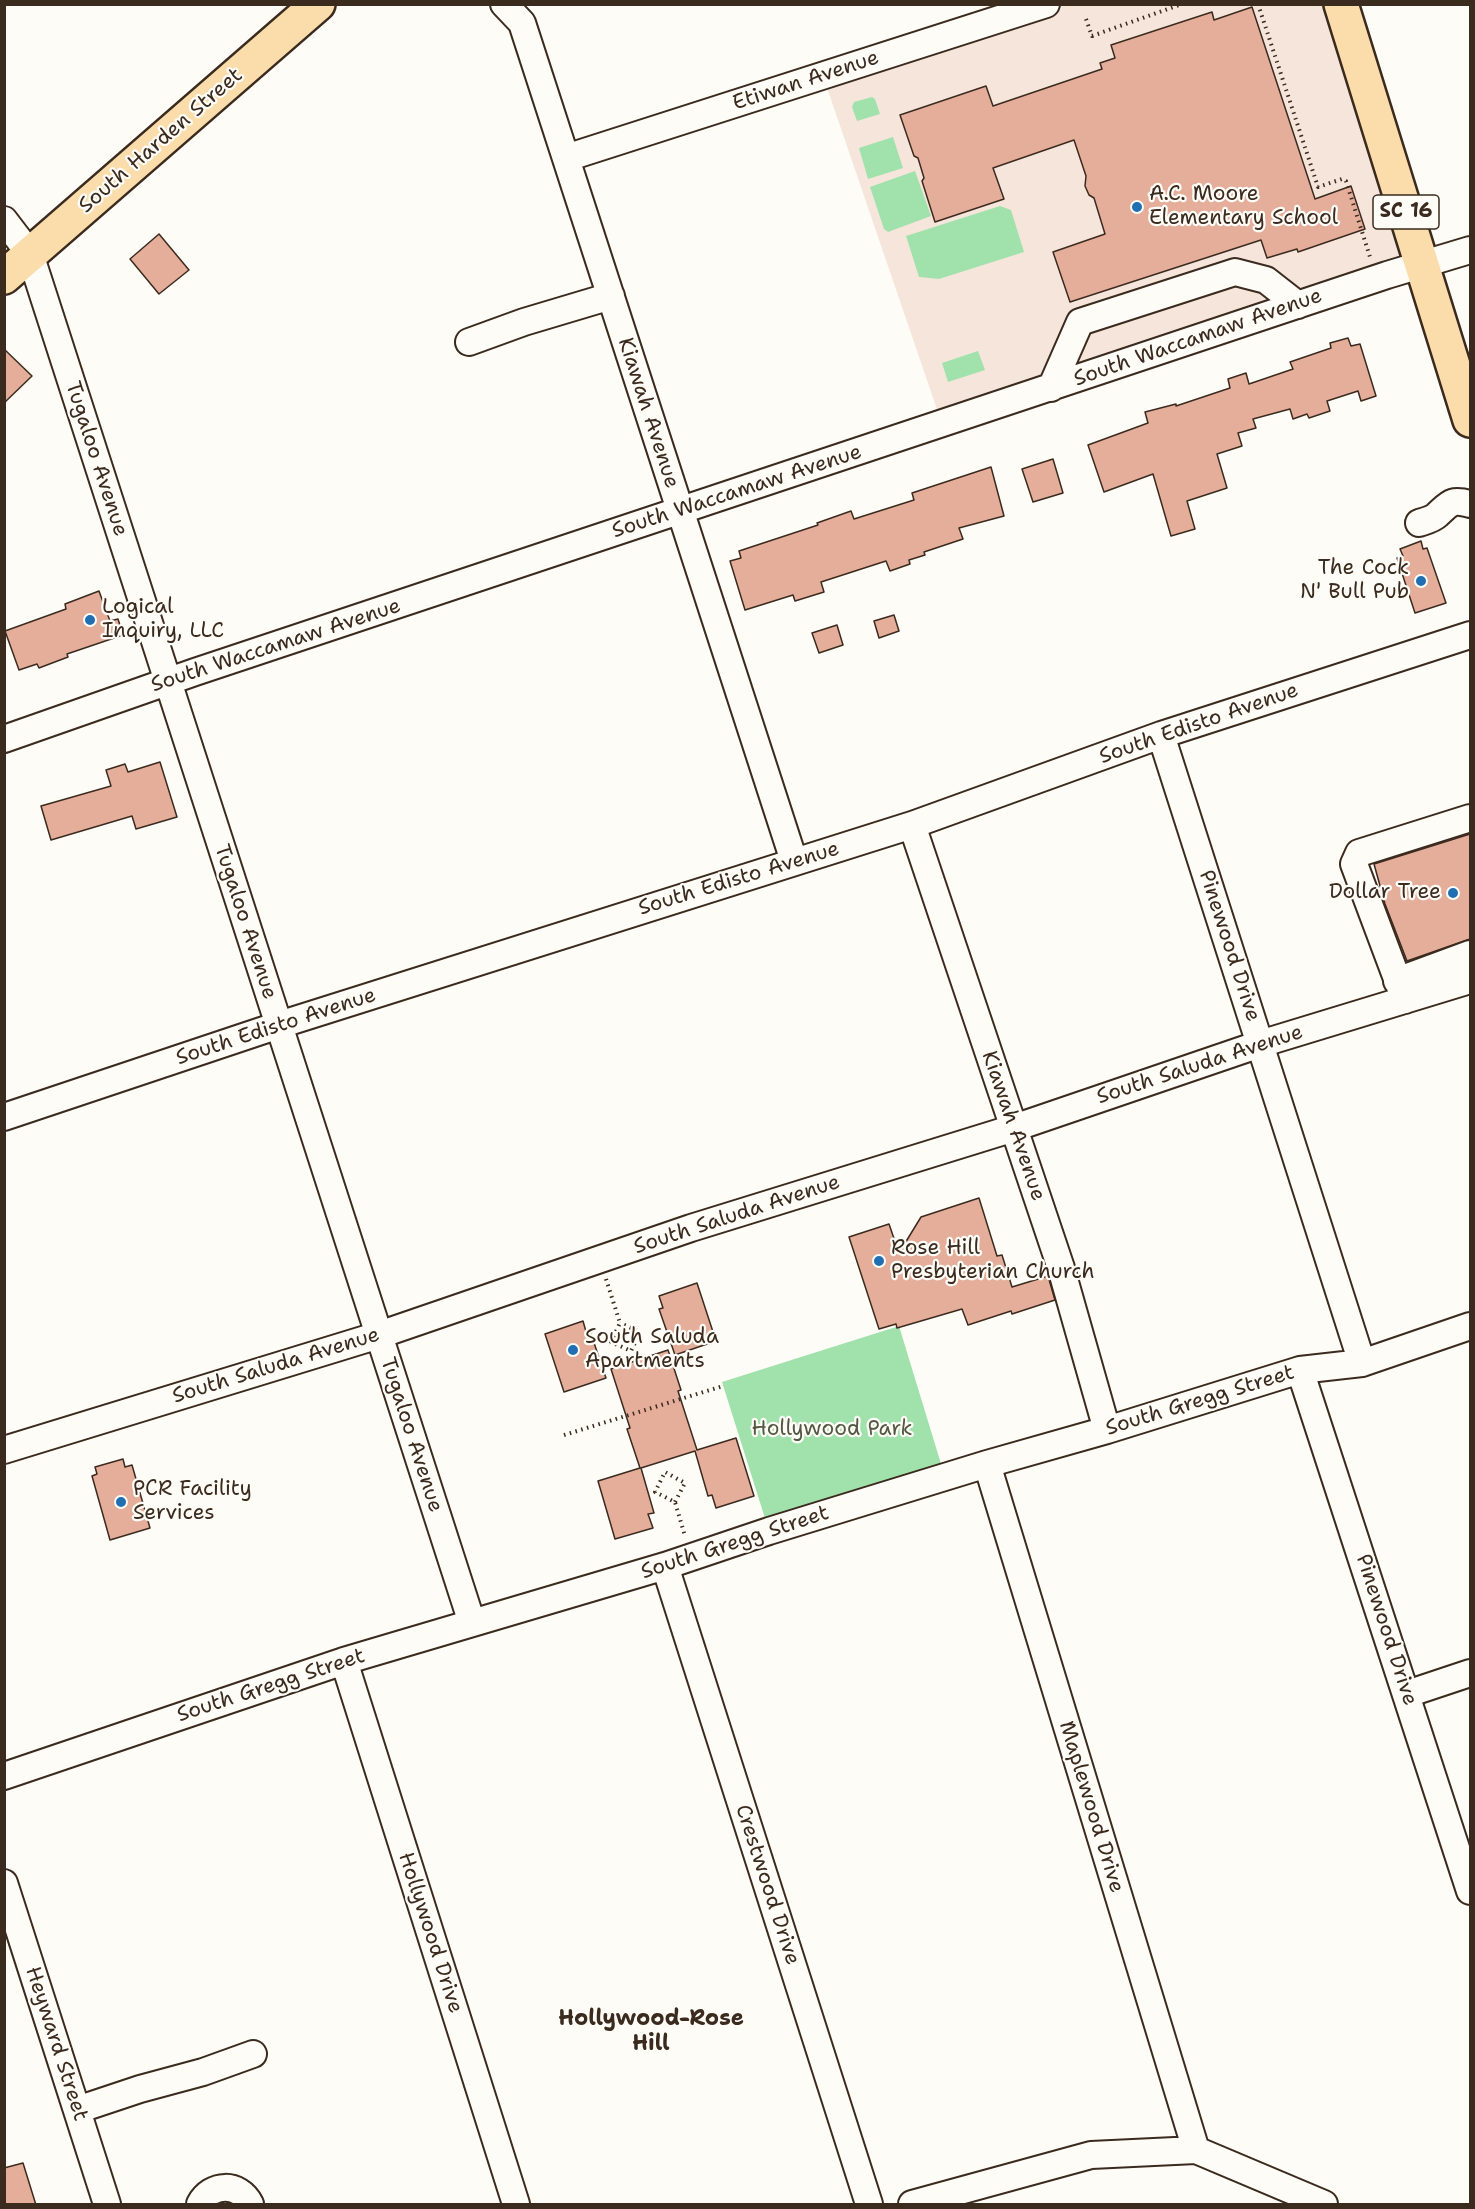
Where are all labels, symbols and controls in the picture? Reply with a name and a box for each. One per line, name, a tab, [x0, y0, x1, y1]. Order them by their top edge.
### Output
street label: Etiwan Avenue	[730, 45, 882, 117]
street label: South Harden Street	[74, 63, 248, 219]
place label: A.C. Moore Elementary School	[1149, 182, 1338, 232]
road number: SC 16	[1373, 195, 1439, 229]
marker: A.C. Moore Elementary School	[1130, 200, 1144, 214]
street label: South Waccamaw Avenue	[1071, 284, 1325, 392]
street label: Kiawah Avenue	[612, 335, 684, 491]
street label: Tugaloo Avenue	[59, 378, 133, 540]
street label: South Waccamaw Avenue	[609, 440, 865, 544]
place label: The Cock N' Bull Pub	[1300, 556, 1409, 606]
marker: The Cock N' Bull Pub	[1414, 574, 1428, 588]
street label: South Waccamaw Avenue	[148, 594, 404, 698]
place label: Logical Inquiry, LLC	[102, 595, 224, 645]
marker: Logical Inquiry, LLC	[83, 613, 97, 627]
street label: South Edisto Avenue	[1096, 678, 1302, 770]
street label: South Edisto Avenue	[635, 836, 843, 922]
street label: Tugaloo Avenue	[208, 841, 282, 1003]
street label: Pinewood Drive	[1193, 867, 1265, 1025]
place label: Dollar Tree	[1329, 880, 1441, 906]
marker: Dollar Tree	[1446, 886, 1460, 900]
street label: South Edisto Avenue	[173, 983, 379, 1071]
street label: South Saluda Avenue	[1094, 1020, 1306, 1110]
street label: Kiawah Avenue	[976, 1048, 1050, 1204]
street label: South Saluda Avenue	[631, 1170, 843, 1260]
place label: Rose Hill Presbyterian Church	[891, 1236, 1095, 1286]
marker: Rose Hill Presbyterian Church	[872, 1254, 886, 1268]
street label: South Saluda Avenue	[169, 1322, 383, 1410]
place label: South Saluda Apartments	[585, 1325, 719, 1375]
marker: South Saluda Apartments	[566, 1343, 580, 1357]
street label: Tugaloo Avenue	[374, 1354, 448, 1516]
street label: South Gregg Street	[1103, 1360, 1297, 1442]
park label: Hollywood Park	[752, 1417, 912, 1443]
place label: PCR Facility Services	[133, 1477, 252, 1527]
marker: PCR Facility Services	[114, 1495, 128, 1509]
street label: South Gregg Street	[638, 1501, 832, 1585]
street label: Pinewood Drive	[1350, 1551, 1422, 1709]
street label: South Gregg Street	[174, 1644, 368, 1728]
street label: Maplewood Drive	[1053, 1718, 1129, 1896]
street label: Crestwood Drive	[729, 1802, 805, 1968]
street label: Hollywood Drive	[392, 1850, 468, 2016]
street label: Heyward Street	[19, 1964, 93, 2124]
district label: Hollywood-Rose Hill	[558, 2006, 744, 2058]

